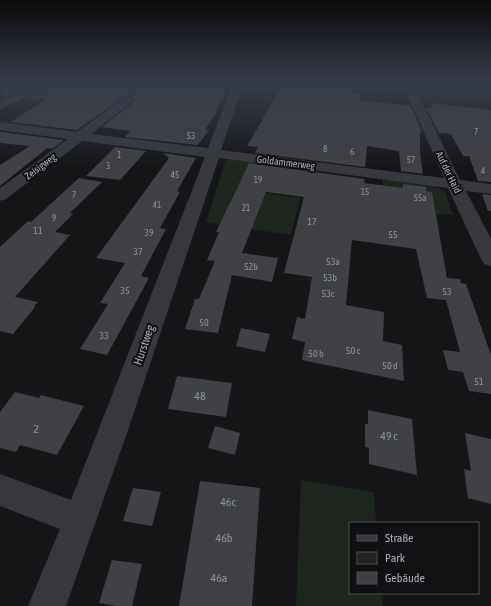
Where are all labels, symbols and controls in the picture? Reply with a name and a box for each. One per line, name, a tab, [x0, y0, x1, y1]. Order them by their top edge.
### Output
house number: 7	[474, 127, 478, 137]
house number: 53	[187, 131, 195, 141]
house number: 8	[323, 144, 327, 154]
house number: 6	[350, 147, 354, 157]
house number: 1	[117, 150, 121, 160]
street label: Auf der Haid	[434, 150, 463, 195]
street label: Zeisigweg	[23, 151, 59, 182]
street label: Goldammerweg	[256, 153, 316, 172]
house number: 57	[407, 155, 415, 165]
house number: 3	[106, 161, 110, 171]
house number: 4	[481, 166, 485, 176]
house number: 45	[171, 170, 179, 180]
house number: 19	[254, 175, 262, 185]
house number: 15	[361, 187, 369, 197]
house number: 7	[72, 190, 76, 200]
house number: 55a	[414, 193, 426, 203]
house number: 41	[153, 200, 161, 210]
house number: 21	[242, 203, 250, 213]
house number: 9	[52, 213, 56, 223]
house number: 17	[307, 216, 317, 227]
house number: 11	[33, 225, 43, 236]
house number: 39	[144, 227, 154, 238]
house number: 55	[388, 229, 398, 240]
house number: 37	[133, 246, 143, 257]
house number: 53a	[326, 256, 340, 267]
house number: 52b	[244, 261, 258, 272]
house number: 53b	[323, 272, 337, 283]
house number: 35	[120, 285, 130, 296]
house number: 53	[442, 286, 452, 297]
house number: 53c	[321, 288, 335, 299]
house number: 50	[199, 317, 209, 328]
street label: Hurstweg	[131, 322, 158, 367]
house number: 33	[99, 330, 109, 341]
house number: 50 c	[346, 345, 361, 356]
house number: 50 b	[308, 348, 324, 359]
house number: 50 d	[382, 360, 398, 371]
house number: 51	[474, 376, 484, 387]
house number: 48	[194, 389, 206, 403]
house number: 2	[33, 422, 39, 436]
house number: 49 c	[380, 429, 398, 443]
house number: 46c	[220, 495, 236, 509]
legend	[349, 522, 479, 594]
house number: 46b	[216, 531, 233, 545]
text: Straße	[385, 531, 413, 545]
text: Park	[385, 551, 406, 565]
house number: 46a	[211, 571, 227, 585]
text: Gebäude	[385, 571, 425, 585]

